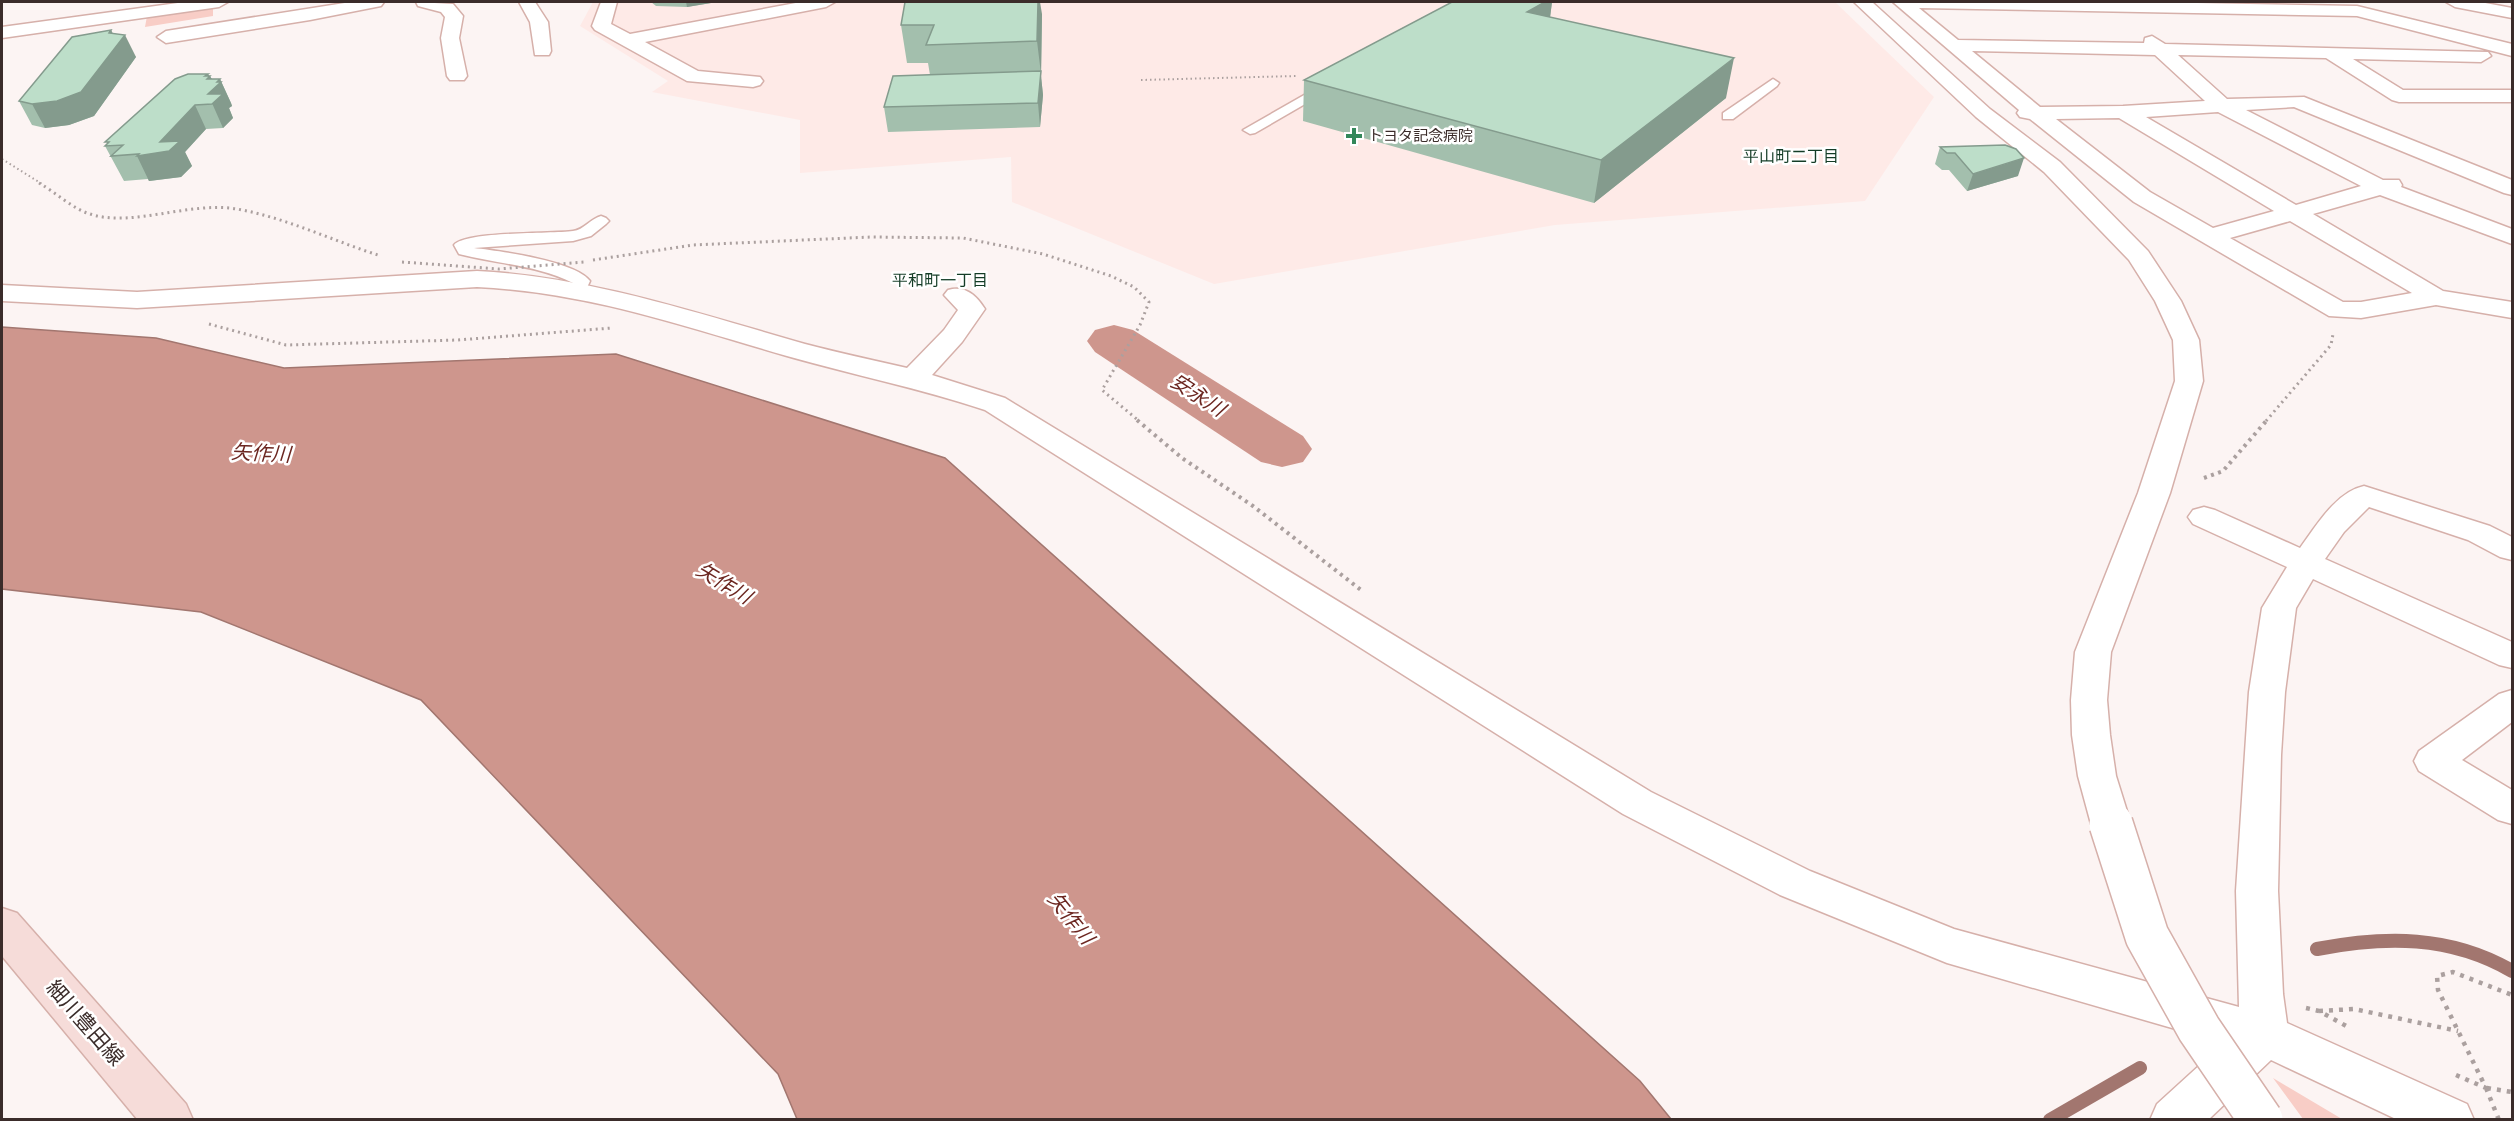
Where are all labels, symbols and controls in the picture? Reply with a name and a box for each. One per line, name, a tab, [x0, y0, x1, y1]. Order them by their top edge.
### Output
place label: トヨタ記念病院	[1368, 125, 1473, 145]
marker: トヨタ記念病院	[1345, 127, 1363, 145]
district label: 平山町二丁目	[1743, 145, 1839, 166]
district label: 平和町一丁目	[892, 269, 988, 290]
water label: 安永川	[1166, 366, 1233, 422]
water label: 矢作川	[230, 436, 294, 467]
water label: 矢作川	[692, 555, 759, 610]
water label: 矢作川	[1043, 885, 1103, 950]
street label: 細川豊田線	[42, 973, 132, 1070]

